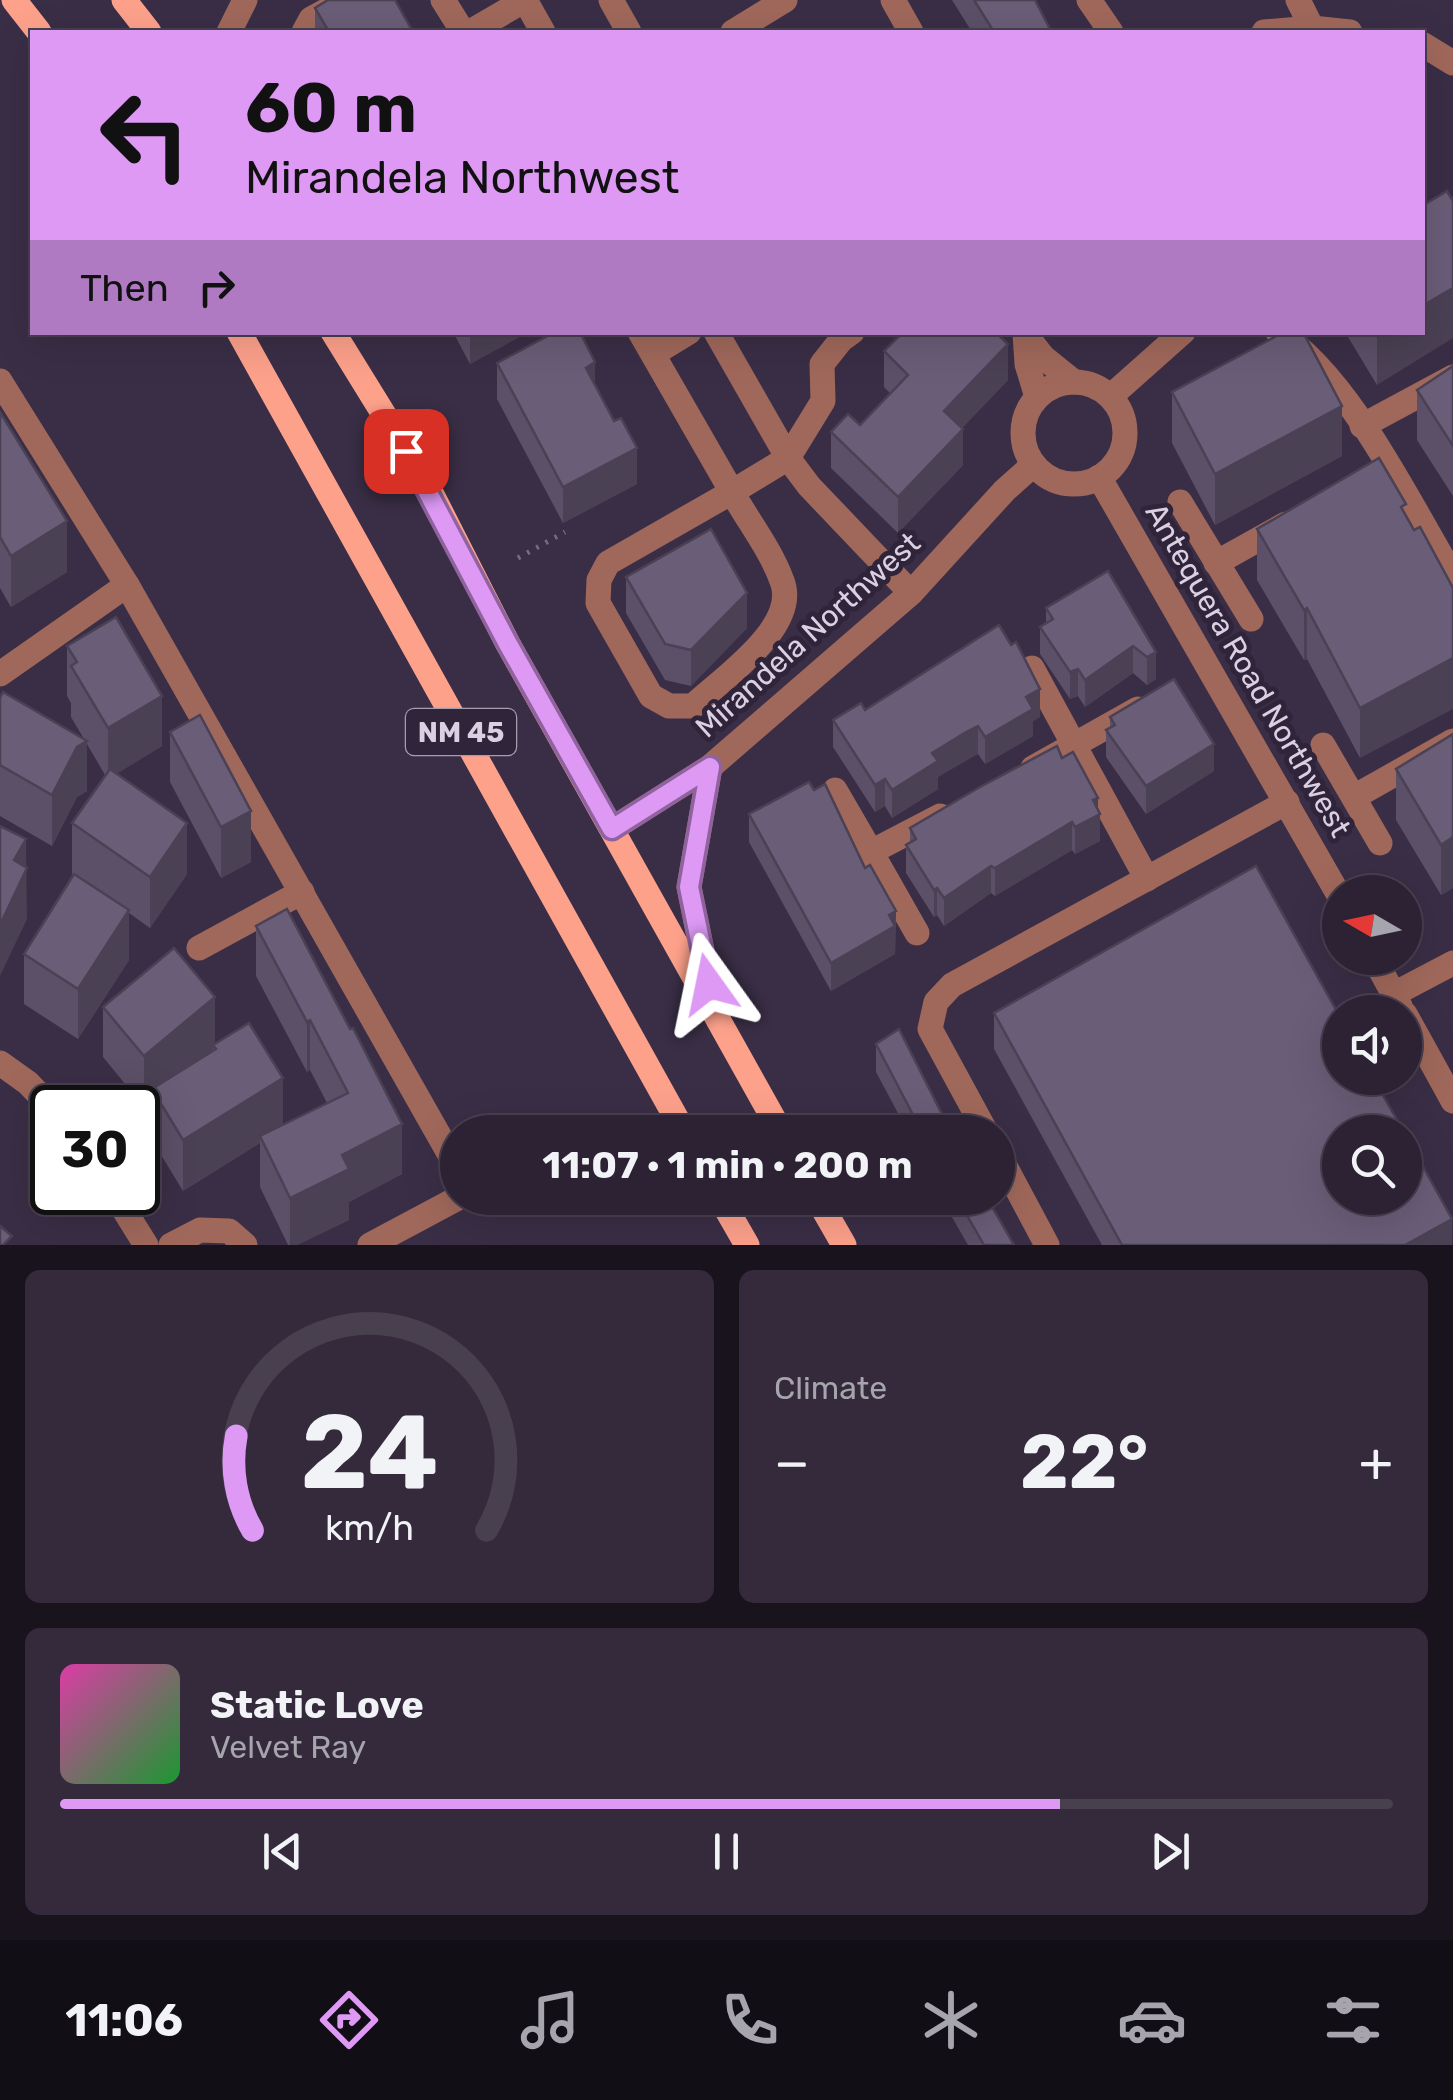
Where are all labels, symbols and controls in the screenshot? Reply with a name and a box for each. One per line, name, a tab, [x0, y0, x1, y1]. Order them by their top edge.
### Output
text: 60 m	[245, 67, 417, 150]
icon: left	[80, 70, 210, 200]
text: Mirandela Northwest	[245, 151, 679, 204]
icon: right	[189, 260, 244, 315]
text: Then	[80, 265, 169, 311]
pin	[364, 409, 449, 494]
icon: arrive	[379, 424, 434, 479]
street label: Antequera Road Northwest	[1138, 497, 1359, 844]
street label: Mirandela Northwest	[688, 525, 928, 745]
road number: NM 45	[406, 709, 516, 755]
north arrow	[1322, 875, 1422, 975]
map controls	[1322, 875, 1422, 1215]
position arrow	[657, 932, 761, 1036]
button: sound	[1322, 995, 1422, 1095]
speed limit sign: 30	[30, 1085, 160, 1215]
button: search	[1322, 1115, 1422, 1215]
text: 11:07 · 1 min · 200 m	[542, 1142, 913, 1188]
text: Climate	[774, 1369, 887, 1407]
text: 24	[300, 1391, 439, 1514]
text: 22°	[1020, 1418, 1148, 1507]
text: −	[774, 1430, 810, 1495]
text: +	[1359, 1430, 1393, 1495]
text: km/h	[325, 1507, 414, 1549]
text: Static Love	[210, 1682, 424, 1728]
text: Velvet Ray	[210, 1728, 366, 1766]
icon: previous	[255, 1824, 310, 1879]
icon: pause	[699, 1824, 754, 1879]
icon: next	[1143, 1824, 1198, 1879]
icon: directions	[314, 1985, 384, 2055]
icon: music	[515, 1985, 585, 2055]
icon: phone	[715, 1985, 785, 2055]
icon: climate	[916, 1985, 986, 2055]
icon: car	[1117, 1985, 1187, 2055]
icon: filters	[1318, 1985, 1388, 2055]
text: 11:06	[65, 1994, 183, 2047]

